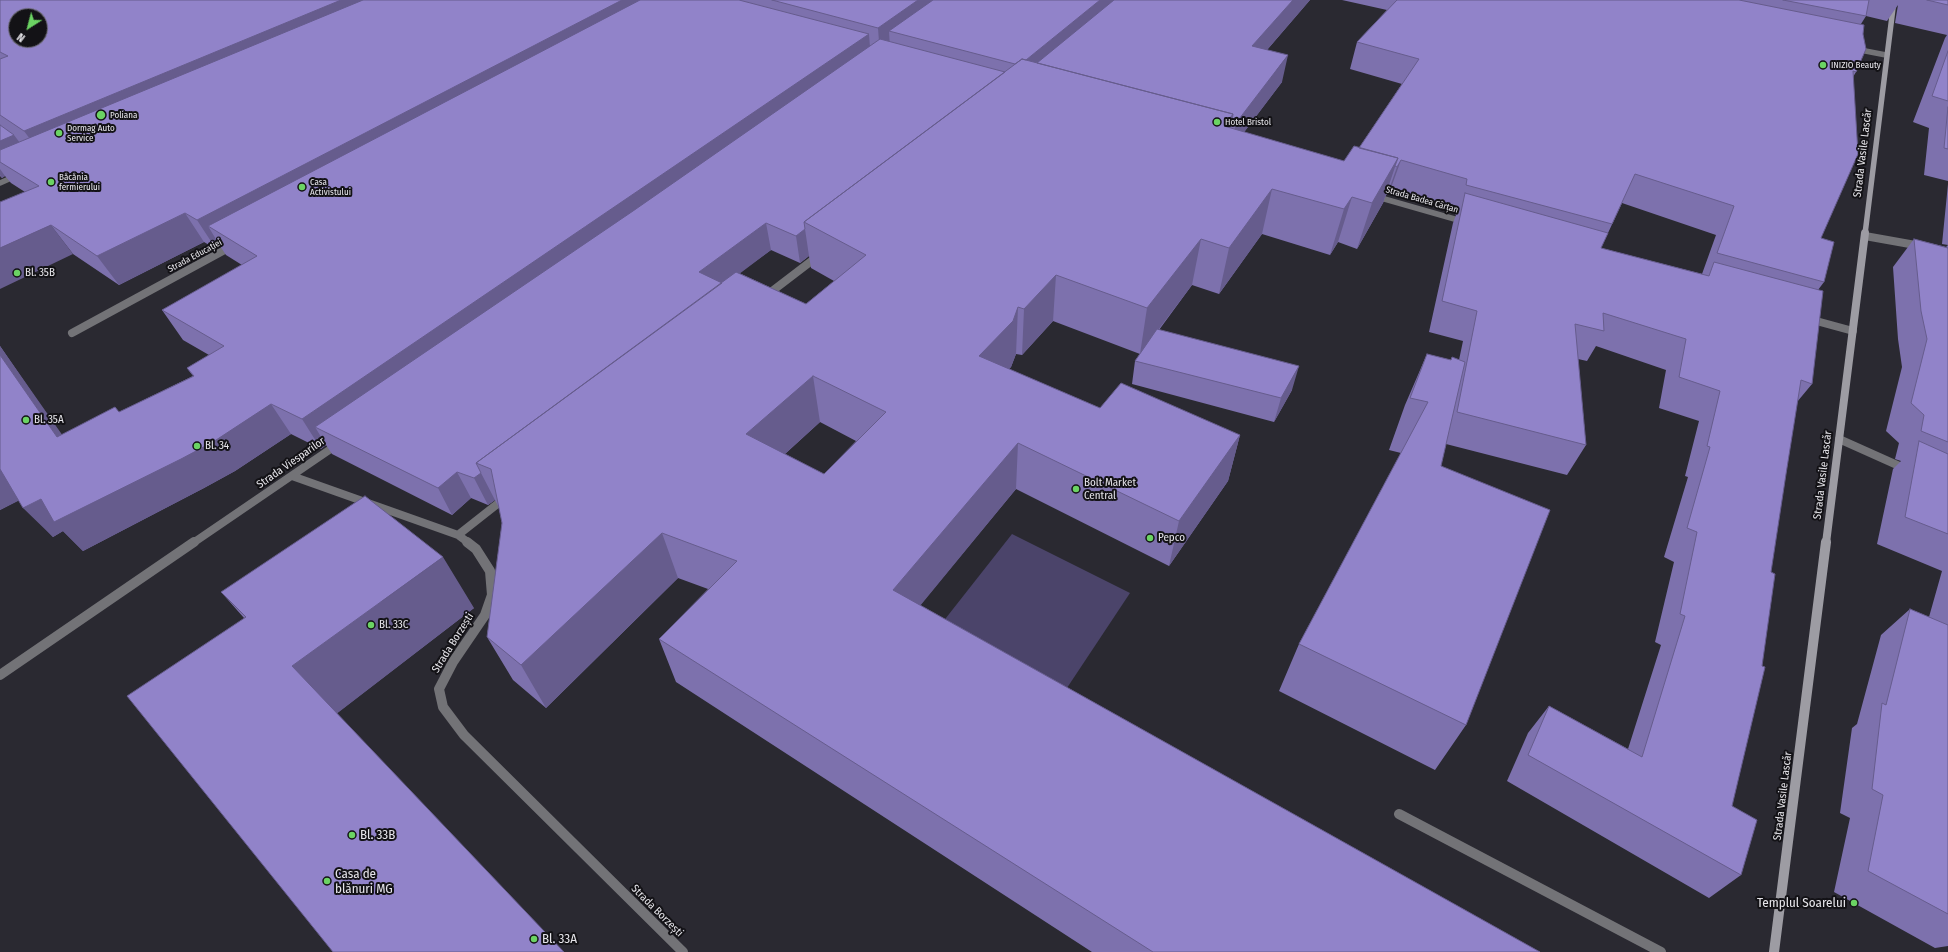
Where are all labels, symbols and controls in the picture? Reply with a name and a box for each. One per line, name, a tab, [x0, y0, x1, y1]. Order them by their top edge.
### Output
north arrow	[8, 8, 48, 48]
text: N	[15, 30, 28, 45]
marker: INIZIO Beauty	[1818, 60, 1828, 70]
place label: INIZIO Beauty	[1831, 60, 1881, 70]
street label: Strada Vasile Lascăr	[1851, 108, 1875, 198]
marker: Poliana	[95, 109, 107, 121]
place label: Poliana	[110, 110, 137, 120]
marker: Hotel Bristol	[1212, 117, 1222, 127]
place label: Hotel Bristol	[1225, 117, 1271, 127]
place label: Dormag Auto Service	[67, 123, 115, 144]
marker: Dormag Auto Service	[54, 128, 64, 138]
place label: Băcănia fermierului	[59, 172, 100, 193]
marker: Băcănia fermierului	[46, 177, 56, 187]
place label: Casa Activistului	[310, 177, 351, 198]
marker: Casa Activistului	[297, 182, 307, 192]
street label: Strada Badea Cârțan	[1384, 184, 1460, 216]
street label: Strada Educației	[166, 237, 224, 275]
place label: Bl. 35B	[25, 266, 55, 280]
marker: Bl. 35B	[12, 268, 22, 278]
place label: Bl. 35A	[34, 413, 64, 427]
marker: Bl. 35A	[21, 415, 31, 425]
street label: Strada Vasile Lascăr	[1811, 430, 1835, 520]
street label: Strada Viesparilor	[254, 434, 328, 492]
place label: Bl. 34	[205, 439, 229, 453]
marker: Bl. 34	[192, 441, 202, 451]
place label: Bolt Market Central	[1084, 476, 1136, 502]
marker: Bolt Market Central	[1071, 484, 1081, 494]
place label: Pepco	[1158, 531, 1185, 545]
marker: Pepco	[1145, 533, 1155, 543]
street label: Strada Borzești	[429, 611, 477, 675]
place label: Bl. 33C	[379, 618, 408, 632]
marker: Bl. 33C	[366, 620, 376, 630]
street label: Strada Vasile Lascăr	[1771, 751, 1795, 841]
place label: Bl. 33B	[360, 827, 395, 843]
marker: Bl. 33B	[347, 830, 357, 840]
place label: Casa de blănuri MG	[335, 866, 393, 897]
marker: Casa de blănuri MG	[322, 876, 332, 886]
street label: Strada Borzești	[628, 882, 686, 940]
place label: Templul Soarelui	[1757, 895, 1846, 911]
marker: Templul Soarelui	[1849, 898, 1859, 908]
place label: Bl. 33A	[542, 931, 577, 947]
marker: Bl. 33A	[529, 934, 539, 944]

